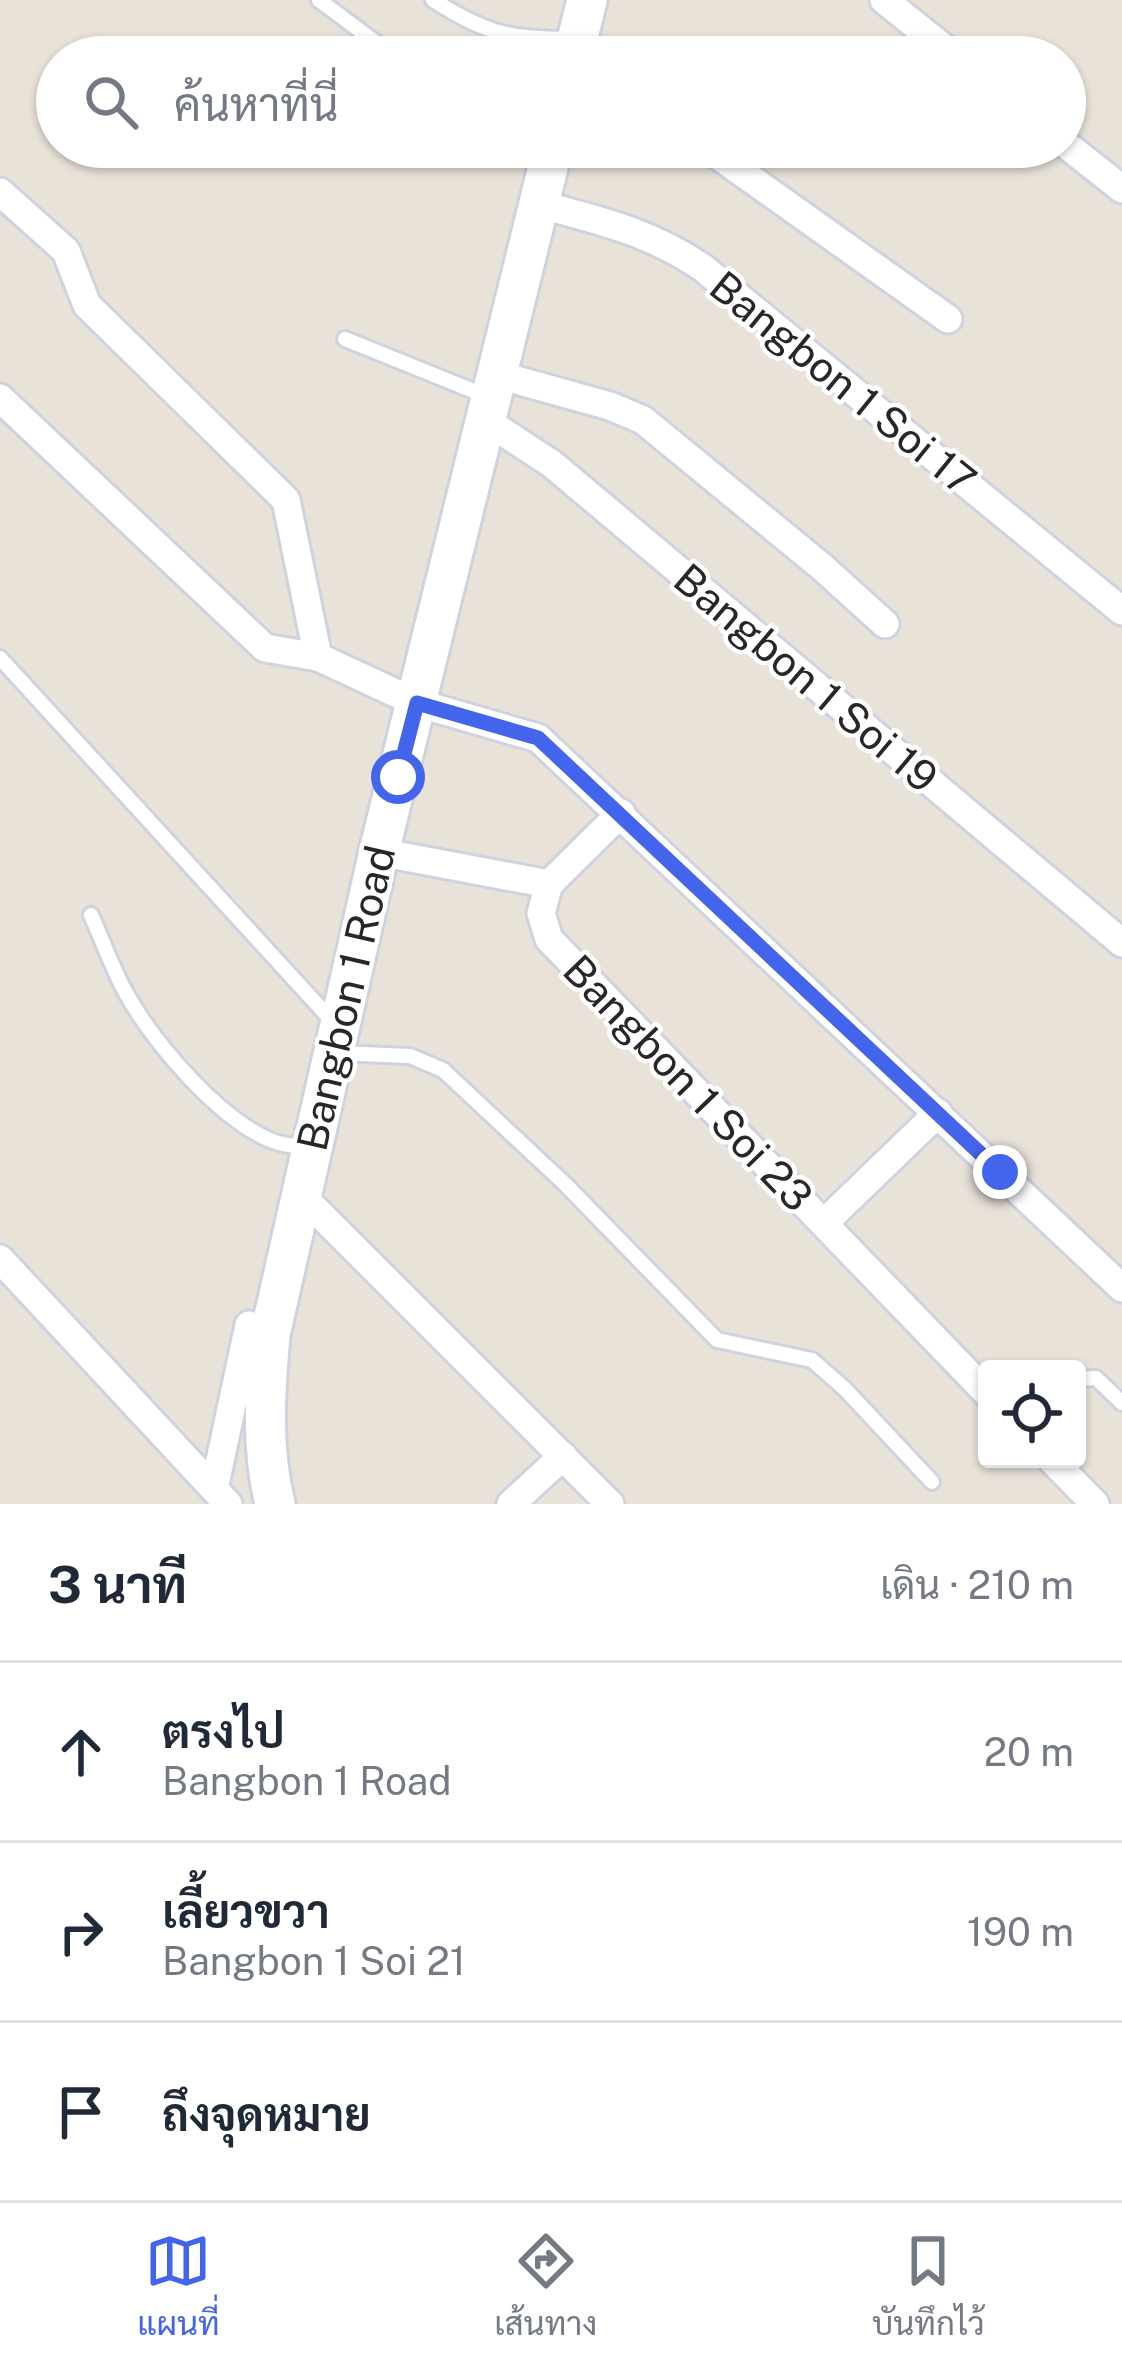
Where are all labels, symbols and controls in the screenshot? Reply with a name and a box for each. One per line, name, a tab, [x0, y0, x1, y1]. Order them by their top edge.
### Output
search box	[36, 36, 1086, 168]
icon: search	[78, 69, 144, 135]
text: ค้นหาที่นี่	[174, 78, 338, 131]
street label: Bangbon 1 Soi 17	[701, 261, 986, 505]
street label: Bangbon 1 Soi 19	[665, 553, 948, 802]
route start	[371, 750, 425, 804]
street label: Bangbon 1 Road	[287, 840, 404, 1155]
street label: Bangbon 1 Soi 23	[554, 945, 823, 1221]
route end	[973, 1145, 1027, 1199]
map controls	[978, 1360, 1086, 1468]
button: locate	[978, 1360, 1086, 1468]
text: 3 นาที	[48, 1555, 187, 1614]
text: เดิน · 210 m	[880, 1562, 1074, 1608]
text: ตรงไป	[162, 1705, 285, 1758]
icon: ahead	[48, 1719, 114, 1785]
text: 20 m	[984, 1729, 1074, 1775]
text: Bangbon 1 Road	[162, 1758, 452, 1804]
text: เลี้ยวขวา	[162, 1885, 330, 1938]
icon: right	[48, 1899, 114, 1965]
text: 190 m	[967, 1909, 1074, 1955]
text: Bangbon 1 Soi 21	[162, 1938, 466, 1984]
icon: arrive	[48, 2079, 114, 2145]
text: ถึงจุดหมาย	[162, 2088, 371, 2141]
tab: แผนที่	[137, 2228, 220, 2343]
tab: เส้นทาง	[494, 2228, 597, 2343]
tab: บันทึกไว้	[872, 2228, 985, 2343]

